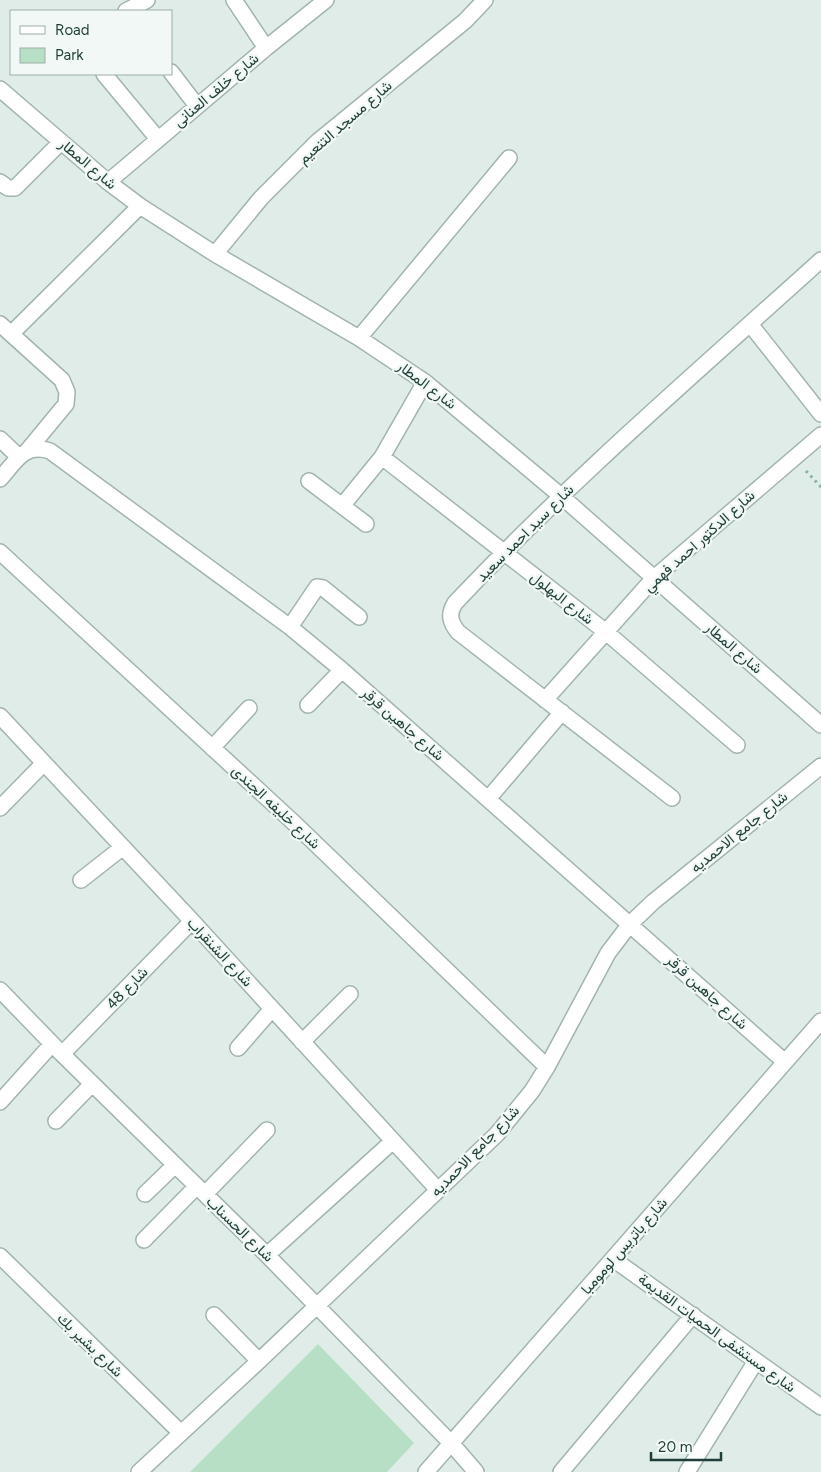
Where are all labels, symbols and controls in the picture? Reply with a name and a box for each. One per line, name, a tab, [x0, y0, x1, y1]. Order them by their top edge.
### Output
legend	[10, 10, 172, 75]
text: Road	[55, 21, 90, 39]
text: Park	[55, 46, 84, 64]
street label: شارع خلف العنانى	[170, 49, 264, 132]
street label: شارع مسجد التنعيم	[294, 76, 397, 169]
street label: شارع المطار	[54, 134, 121, 195]
street label: شارع المطار	[392, 356, 460, 415]
street label: شارع سيد احمد سعيد	[473, 480, 579, 587]
street label: شارع الدكتور احمد فهمي	[640, 486, 761, 599]
street label: شارع البهلول	[526, 568, 597, 630]
street label: شارع المطار	[700, 618, 766, 679]
street label: شارع جاهين قرقر	[356, 683, 448, 766]
street label: شارع خليفه الجندى	[227, 761, 324, 854]
street label: شارع جامع الاحمديه	[687, 787, 793, 878]
street label: شارع الشنقراب	[182, 914, 257, 992]
street label: شارع جاهين قرقر	[661, 950, 751, 1035]
street label: شارع 48	[102, 963, 153, 1014]
street label: شارع جامع الاحمديه	[427, 1102, 525, 1202]
street label: شارع الحسناب	[201, 1192, 278, 1267]
street label: شارع باتريس لومومبا	[577, 1194, 673, 1299]
street label: شارع مستشفى الحميات القديمة	[633, 1270, 800, 1398]
street label: شارع بشير بك	[52, 1309, 127, 1382]
scale bar	[651, 1430, 721, 1462]
text: 20 m	[658, 1438, 692, 1456]

